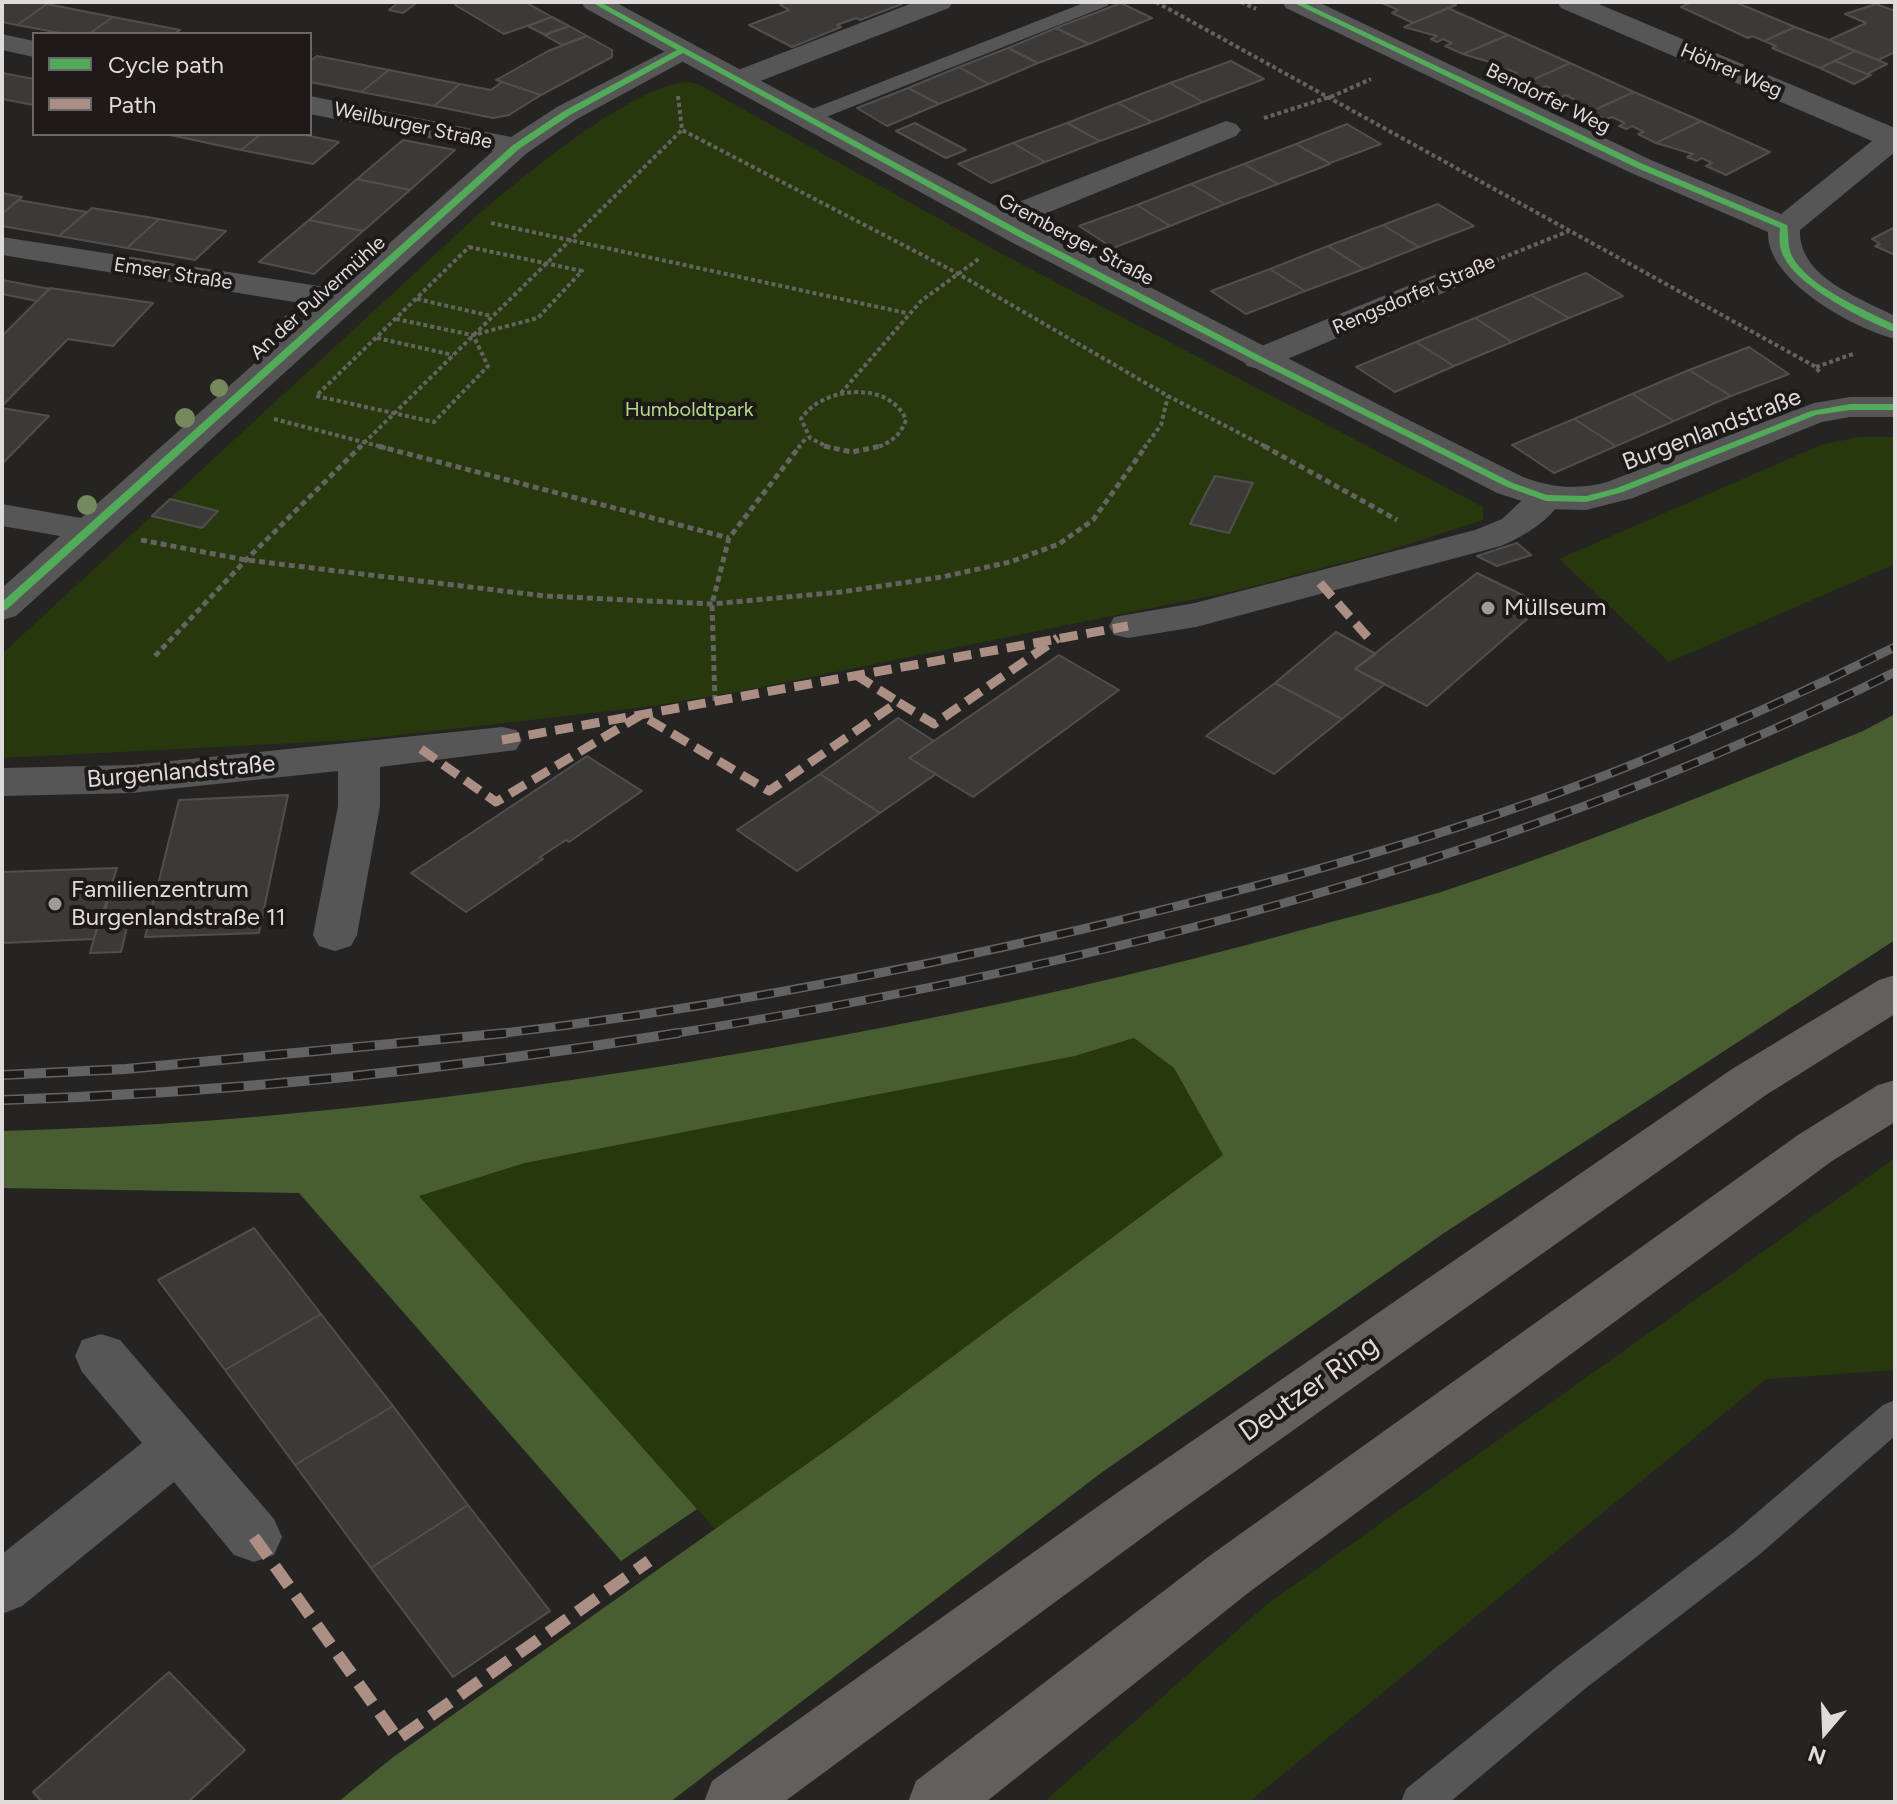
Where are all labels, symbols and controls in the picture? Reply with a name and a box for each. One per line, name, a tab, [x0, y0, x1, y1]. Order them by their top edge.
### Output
legend	[32, 32, 312, 136]
street label: Höhrer Weg	[1677, 39, 1785, 103]
text: Cycle path	[108, 50, 224, 79]
street label: Bendorfer Weg	[1482, 59, 1614, 139]
text: Path	[108, 90, 156, 119]
street label: Weilburger Straße	[332, 97, 494, 155]
street label: Gremberger Straße	[994, 189, 1158, 291]
street label: An der Pulvermühle	[245, 231, 391, 365]
street label: Rengsdorfer Straße	[1329, 250, 1499, 340]
street label: Emser Straße	[112, 253, 234, 295]
street label: Burgenlandstraße	[1619, 383, 1805, 477]
park label: Humboldtpark	[625, 398, 753, 422]
place label: Müllseum	[1504, 594, 1606, 622]
marker: Müllseum	[1479, 599, 1497, 617]
street label: Burgenlandstraße	[86, 749, 276, 795]
place label: Familienzentrum Burgenlandstraße 11	[71, 876, 286, 932]
marker: Familienzentrum Burgenlandstraße 11	[46, 895, 64, 913]
street label: Deutzer Ring	[1233, 1329, 1385, 1449]
north arrow	[1785, 1692, 1865, 1772]
text: N	[1805, 1740, 1829, 1771]

